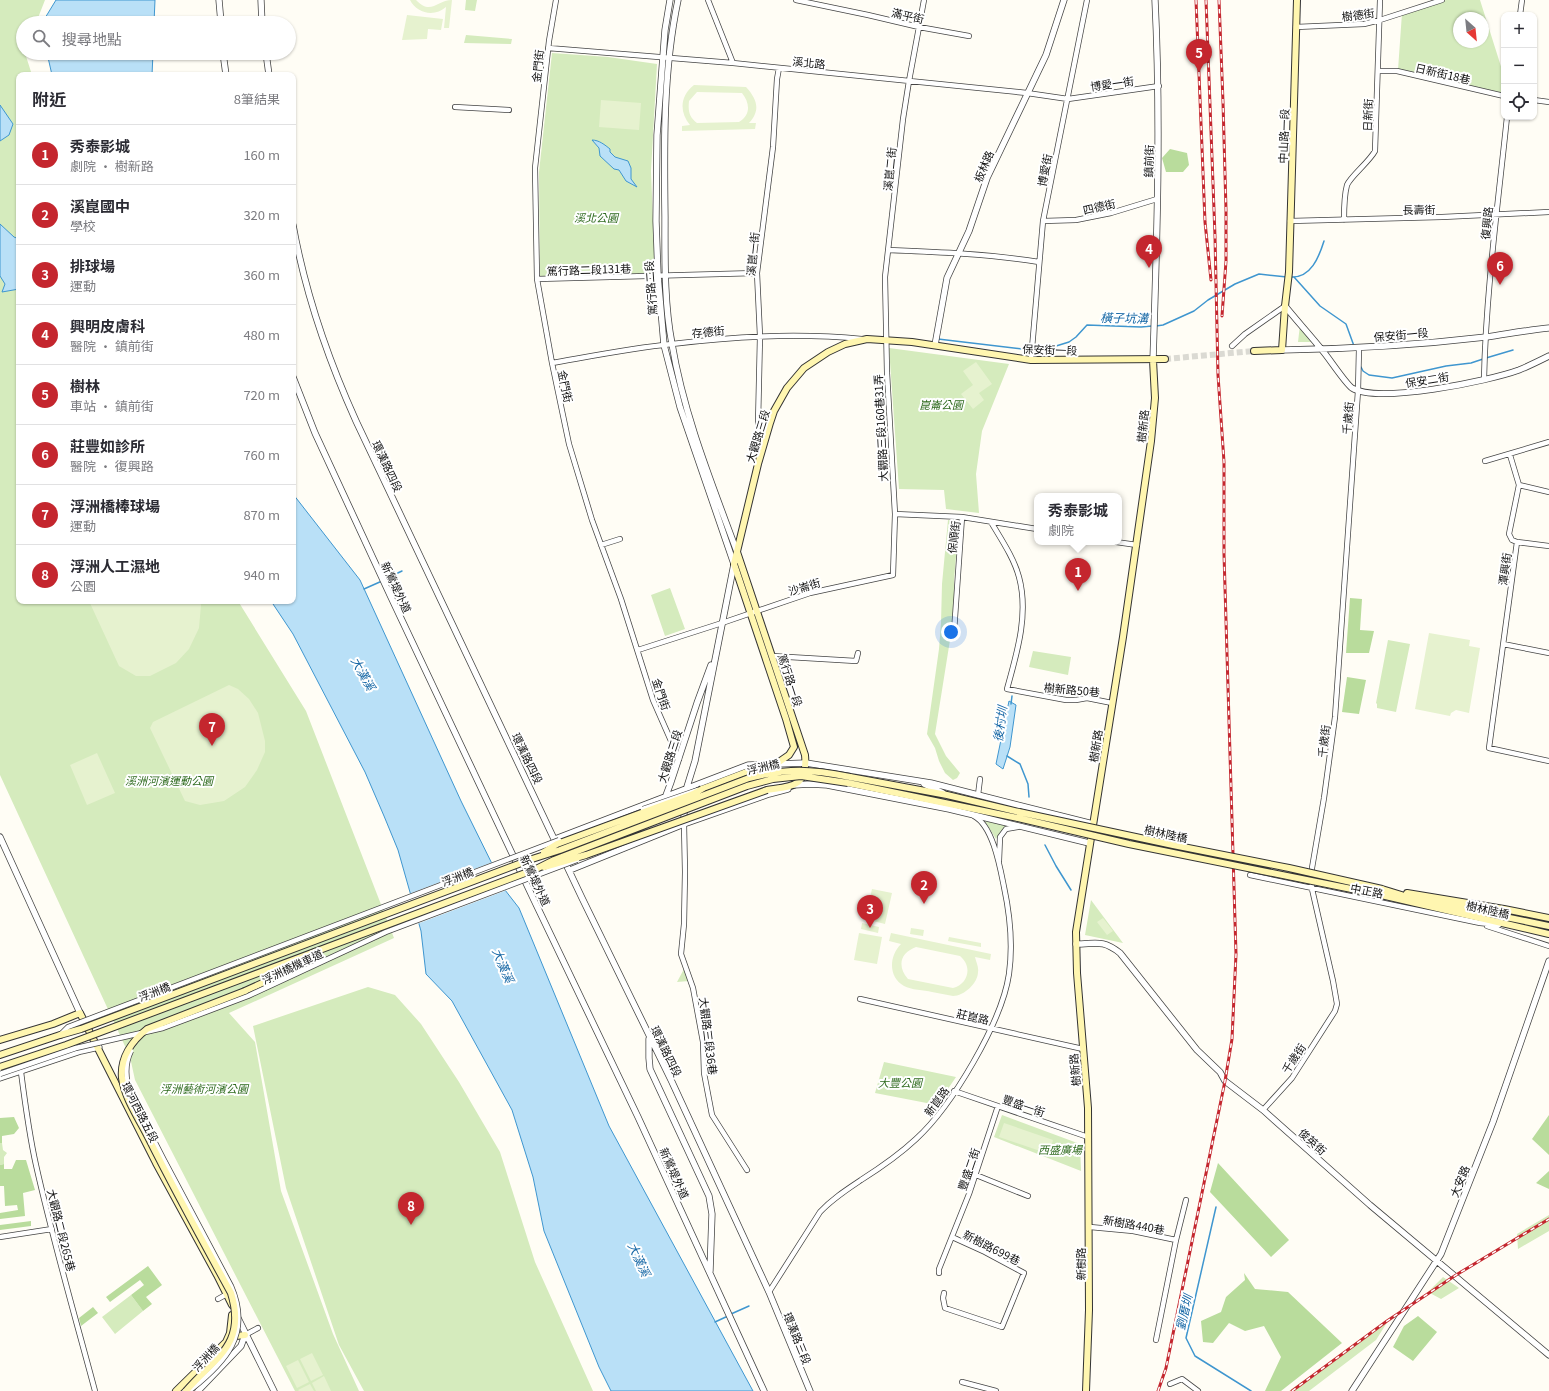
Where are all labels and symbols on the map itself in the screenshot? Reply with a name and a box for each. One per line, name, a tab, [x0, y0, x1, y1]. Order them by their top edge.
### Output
street label: 滿平街	[890, 3, 926, 27]
street label: 樹德街	[1341, 4, 1375, 24]
north arrow	[1453, 12, 1489, 48]
pin: 5	[1186, 39, 1212, 72]
street label: 金門街	[527, 49, 547, 83]
street label: 溪北路	[792, 52, 826, 72]
street label: 日新街18巷	[1414, 59, 1472, 87]
street label: 博愛一街	[1089, 72, 1135, 94]
street label: 日新街	[1358, 98, 1376, 132]
street label: 中山路一段	[1274, 108, 1292, 164]
street label: 鎮前街	[1139, 144, 1157, 178]
street label: 溪崑二街	[879, 146, 899, 192]
street label: 板林路	[969, 148, 997, 184]
street label: 博愛街	[1033, 152, 1055, 188]
street label: 四德街	[1081, 194, 1117, 218]
street label: 長壽街	[1402, 201, 1436, 217]
street label: 復興路	[1476, 206, 1496, 240]
park label: 溪北公園	[574, 209, 620, 225]
street label: 溪崑一街	[742, 231, 762, 277]
pin: 4	[1136, 235, 1162, 268]
pin: 6	[1487, 252, 1513, 285]
street label: 篤行路二段131巷	[547, 260, 631, 278]
street label: 篤行路二段	[640, 260, 660, 316]
water label: 橫子坑溝	[1100, 308, 1150, 326]
street label: 存德街	[691, 322, 725, 340]
street label: 保安街一段	[1373, 324, 1429, 344]
street label: 保安街一段	[1022, 340, 1078, 358]
street label: 金門街	[555, 368, 577, 404]
street label: 保安二街	[1404, 368, 1450, 390]
street label: 大觀路三段160巷31弄	[869, 374, 891, 482]
park label: 崑崙公園	[919, 396, 965, 412]
street label: 千歲街	[1338, 401, 1356, 435]
street label: 大觀路三段	[741, 407, 773, 465]
street label: 樹新路	[1132, 409, 1152, 443]
street label: 環漢路四段	[369, 438, 407, 494]
street label: 保順街	[943, 520, 963, 554]
street label: 潭興街	[1494, 552, 1514, 586]
pin: 1	[1065, 558, 1091, 591]
street label: 新鶯堤外道	[378, 559, 416, 615]
street label: 沙崙街	[786, 574, 822, 598]
your location	[941, 622, 961, 642]
street label: 篤行路一段	[775, 651, 807, 709]
water label: 大漢溪	[348, 653, 381, 695]
street label: 金門街	[649, 676, 675, 712]
street label: 樹新路50巷	[1043, 679, 1101, 699]
water label: 後村圳	[988, 703, 1010, 743]
pin: 7	[199, 713, 225, 746]
street label: 千歲街	[1313, 724, 1333, 758]
street label: 大觀路三段	[653, 727, 685, 785]
street label: 樹新路	[1085, 728, 1105, 764]
street label: 環漢路四段	[509, 730, 547, 786]
street label: 浮洲橋	[745, 754, 781, 778]
park label: 溪洲河濱運動公園	[125, 772, 215, 788]
street label: 樹林陸橋	[1143, 821, 1189, 845]
street label: 新鶯堤外道	[517, 852, 555, 908]
street label: 浮洲橋	[439, 863, 475, 889]
pin: 2	[911, 871, 937, 904]
street label: 中正路	[1349, 879, 1385, 901]
pin: 3	[857, 895, 883, 928]
street label: 樹林陸橋	[1465, 896, 1511, 922]
street label: 浮洲橋機車道	[259, 945, 325, 987]
water label: 大漢溪	[489, 945, 520, 987]
street label: 浮洲橋	[136, 978, 172, 1004]
street label: 大觀路三段36巷	[696, 996, 722, 1076]
street label: 莊崑路	[955, 1004, 991, 1028]
street label: 環漢路四段	[648, 1023, 686, 1079]
street label: 千歲街	[1277, 1040, 1309, 1076]
street label: 樹新路	[1065, 1053, 1083, 1087]
park label: 大豐公園	[878, 1074, 924, 1090]
street label: 環河西路五段	[119, 1079, 163, 1145]
park label: 浮洲藝術河濱公園	[160, 1080, 250, 1096]
street label: 新崑路	[920, 1083, 952, 1119]
street label: 豐盛一街	[1001, 1090, 1047, 1120]
street label: 俊英街	[1295, 1124, 1331, 1158]
park label: 西盛廣場	[1038, 1141, 1084, 1157]
street label: 新鶯堤外道	[657, 1145, 693, 1201]
street label: 豐盛二街	[953, 1146, 983, 1192]
street label: 大安路	[1445, 1163, 1473, 1199]
street label: 大觀路二段265巷	[44, 1187, 80, 1273]
pin: 8	[398, 1192, 424, 1225]
street label: 新樹路440巷	[1102, 1211, 1166, 1237]
street label: 新樹路699巷	[961, 1226, 1023, 1268]
water label: 大漢溪	[625, 1239, 656, 1281]
street label: 新樹路	[1072, 1248, 1088, 1281]
water label: 劉厝圳	[1171, 1291, 1196, 1331]
street label: 環漢路三段	[780, 1310, 816, 1366]
street label: 浮洲橋	[188, 1339, 222, 1375]

